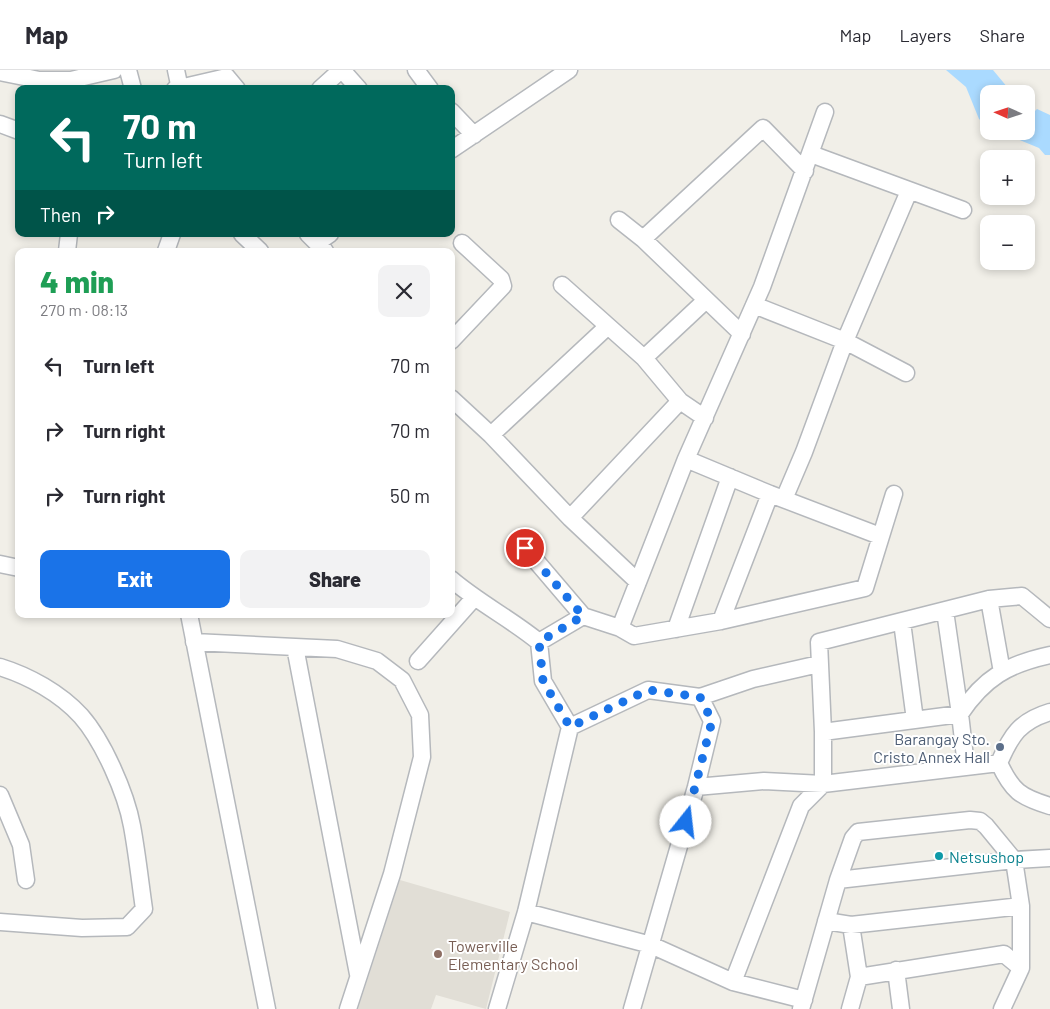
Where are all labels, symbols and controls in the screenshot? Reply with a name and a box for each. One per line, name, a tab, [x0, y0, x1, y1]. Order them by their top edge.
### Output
text: Map	[25, 20, 68, 49]
text: Map	[839, 24, 871, 46]
text: Layers	[899, 24, 952, 46]
text: Share	[980, 24, 1025, 46]
north arrow	[980, 85, 1035, 140]
map controls	[980, 85, 1035, 270]
text: 70 m	[123, 104, 197, 146]
icon: left	[40, 105, 105, 170]
text: Turn left	[123, 146, 203, 172]
button: +	[980, 150, 1035, 205]
icon: right	[91, 200, 119, 228]
text: Then	[40, 203, 81, 226]
button: −	[980, 215, 1035, 270]
text: 4 min	[40, 263, 114, 299]
button: close	[378, 265, 430, 317]
text: 270 m · 08:13	[40, 300, 128, 319]
icon: left	[40, 352, 68, 380]
text: Turn left	[83, 354, 154, 377]
text: 70 m	[391, 354, 430, 377]
icon: right	[40, 417, 68, 445]
text: Turn right	[83, 419, 165, 442]
text: 70 m	[391, 419, 430, 442]
icon: right	[40, 482, 68, 510]
text: Turn right	[83, 484, 165, 507]
text: 50 m	[390, 484, 430, 507]
pin	[504, 527, 546, 569]
icon: arrive	[511, 534, 539, 562]
button: Exit	[40, 550, 230, 608]
button: Share	[240, 550, 430, 608]
place label: Barangay Sto. Cristo Annex Hall	[873, 729, 990, 766]
marker: Barangay Sto. Cristo Annex Hall	[994, 741, 1006, 753]
position arrow	[659, 795, 711, 847]
place label: Netsushop	[949, 847, 1024, 866]
marker: Netsushop	[933, 850, 945, 862]
place label: Towerville Elementary School	[448, 936, 578, 973]
marker: Towerville Elementary School	[432, 948, 444, 960]

